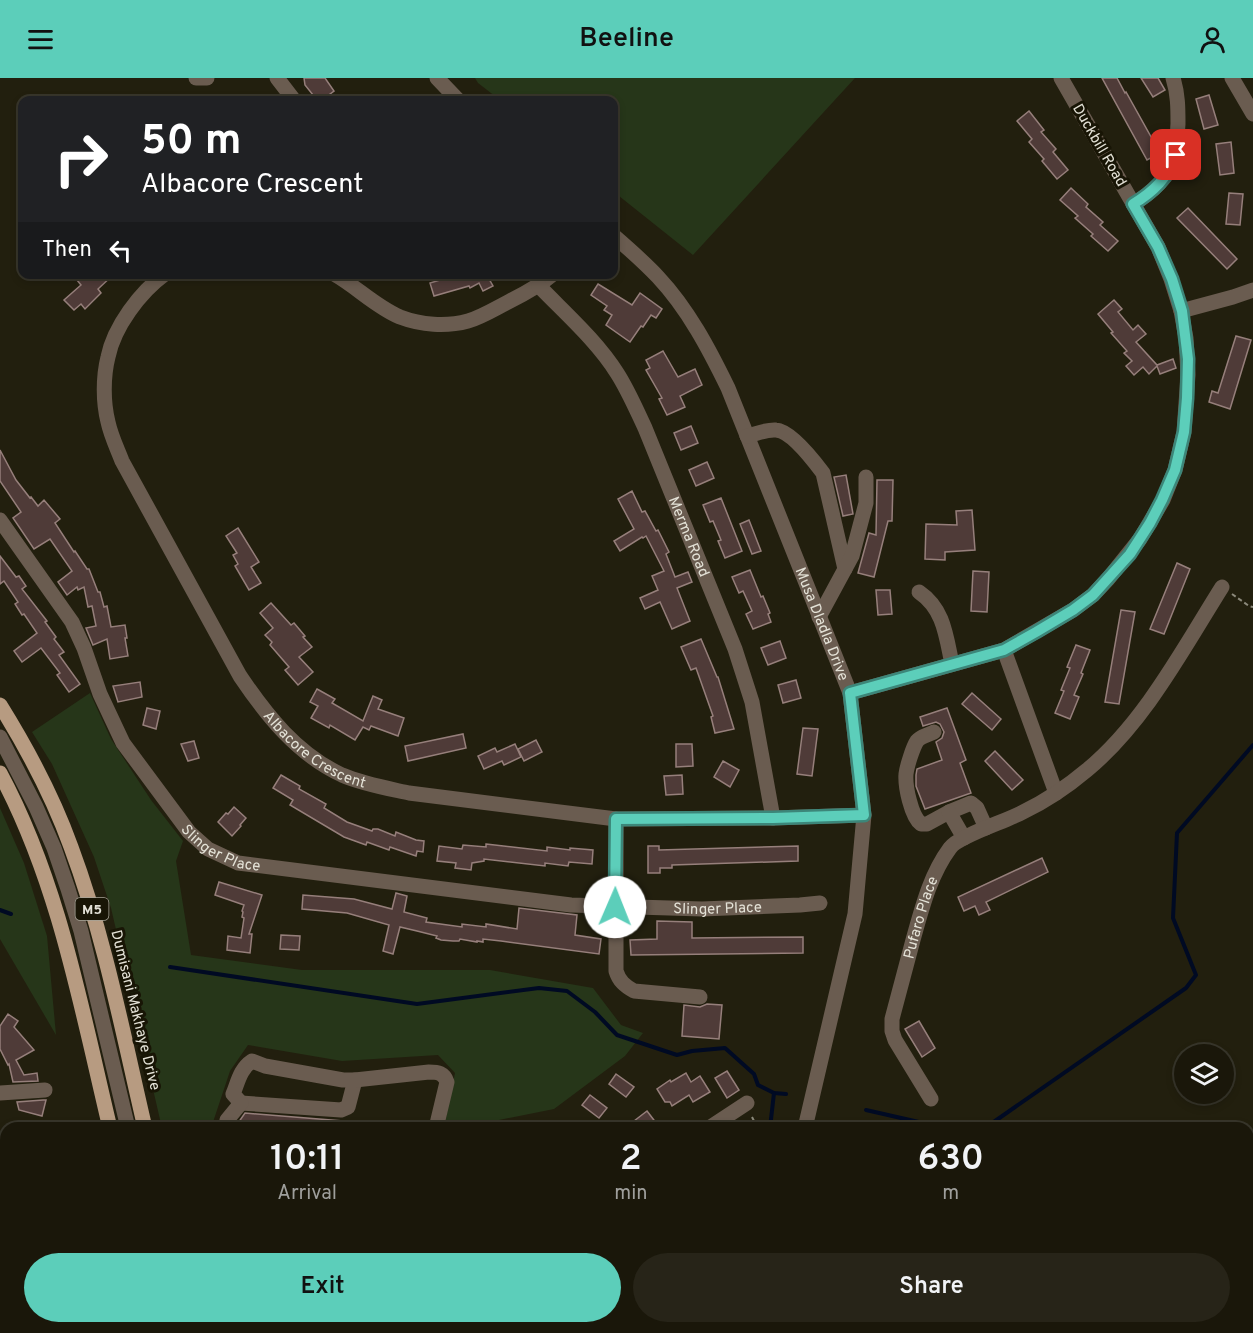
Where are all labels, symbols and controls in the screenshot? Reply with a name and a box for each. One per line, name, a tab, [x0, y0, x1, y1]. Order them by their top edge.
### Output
text: Beeline	[579, 22, 674, 56]
icon: menu	[24, 23, 57, 56]
icon: person	[1196, 23, 1229, 56]
street label: Duckbill Road	[1067, 101, 1130, 191]
text: 50 m	[141, 116, 242, 169]
icon: right	[42, 120, 120, 198]
pin	[1150, 129, 1201, 180]
icon: arrive	[1159, 138, 1192, 171]
text: Albacore Crescent	[141, 168, 363, 202]
icon: left	[104, 234, 137, 267]
text: Then	[42, 237, 92, 264]
street label: Merma Road	[663, 494, 713, 580]
street label: Musa Dladla Drive	[790, 565, 852, 684]
street label: Albacore Crescent	[258, 707, 368, 794]
street label: Slinger Place	[176, 821, 261, 877]
street label: Pufaro Place	[900, 874, 944, 961]
position arrow	[583, 875, 647, 939]
road number: M5	[76, 898, 109, 920]
street label: Slinger Place	[673, 899, 762, 920]
street label: Dumisani Makhaye Drive	[105, 928, 164, 1093]
map controls	[1174, 1044, 1234, 1104]
button: layers	[1174, 1044, 1234, 1104]
text: 10:11	[270, 1137, 344, 1183]
text: 2	[620, 1137, 642, 1183]
text: 630	[917, 1137, 984, 1183]
text: Arrival	[277, 1181, 337, 1207]
text: min	[614, 1181, 648, 1207]
text: m	[942, 1181, 959, 1207]
button: Exit	[24, 1253, 621, 1322]
button: Share	[633, 1253, 1230, 1322]

